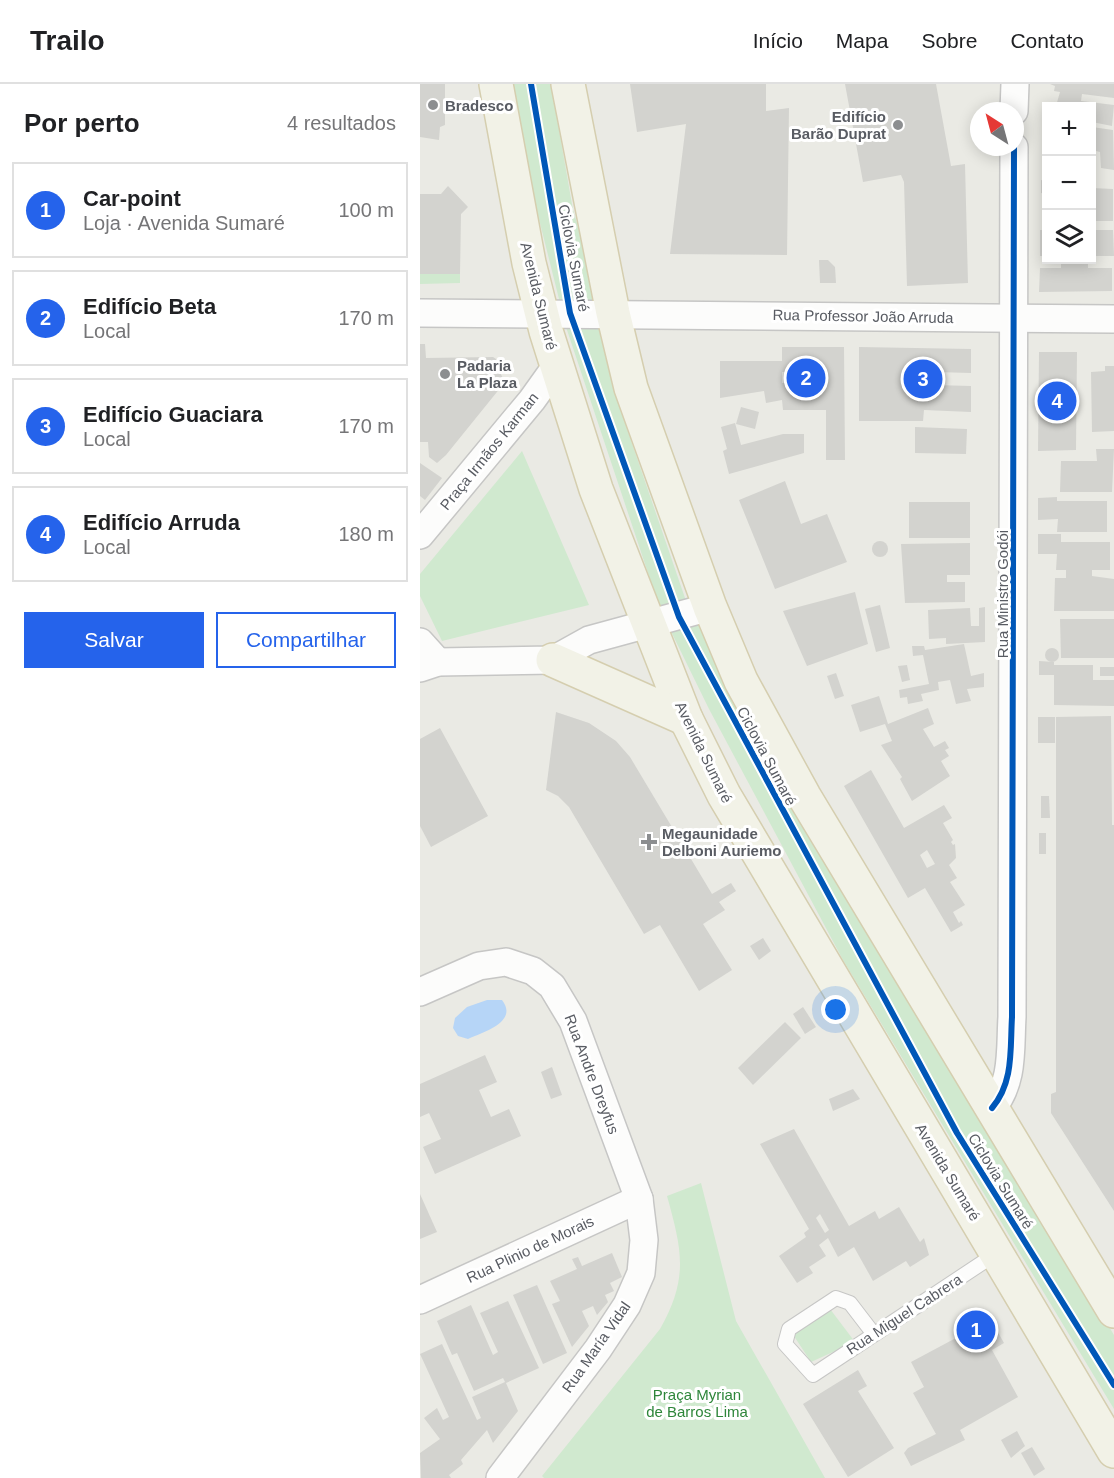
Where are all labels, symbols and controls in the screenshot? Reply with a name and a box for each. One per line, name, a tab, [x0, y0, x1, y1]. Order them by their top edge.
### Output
text: Trailo	[30, 25, 105, 56]
text: Início	[753, 29, 803, 52]
text: Mapa	[836, 29, 888, 52]
text: Sobre	[921, 29, 977, 52]
text: Contato	[1010, 29, 1084, 52]
place label: Bradesco	[445, 97, 513, 114]
marker: Bradesco	[426, 98, 440, 112]
north arrow	[970, 102, 1024, 156]
map controls	[1042, 102, 1096, 264]
button: +	[1042, 102, 1096, 156]
text: Por perto	[24, 108, 140, 138]
place label: Edifício Barão Duprat	[791, 108, 886, 142]
text: 4 resultados	[287, 112, 396, 134]
marker: Edifício Barão Duprat	[891, 118, 905, 132]
button: −	[1042, 156, 1096, 210]
text: Car-point	[83, 186, 181, 211]
text: 1	[40, 199, 51, 221]
text: 100 m	[338, 199, 394, 221]
street label: Ciclovia Sumaré	[555, 203, 593, 313]
button: layers	[1042, 210, 1096, 264]
text: Loja · Avenida Sumaré	[83, 212, 285, 234]
street label: Avenida Sumaré	[517, 240, 561, 352]
text: Edifício Beta	[83, 294, 216, 319]
street label: Rua Professor João Arruda	[772, 306, 954, 326]
text: 2	[40, 307, 51, 329]
text: 170 m	[338, 307, 394, 329]
text: Local	[83, 320, 131, 342]
pin: 2	[786, 356, 826, 400]
pin: 3	[904, 356, 942, 402]
place label: Padaria La Plaza	[457, 357, 518, 391]
marker: Padaria La Plaza	[438, 367, 452, 381]
pin: 4	[1038, 378, 1076, 424]
street label: Praça Irmãos Karman	[436, 389, 542, 513]
text: Edifício Guaciara	[83, 402, 263, 427]
text: 3	[40, 415, 51, 437]
text: 170 m	[338, 415, 394, 437]
text: Local	[83, 428, 131, 450]
text: Edifício Arruda	[83, 510, 240, 535]
text: 4	[40, 523, 51, 545]
text: 180 m	[338, 523, 394, 545]
street label: Rua Ministro Godói	[994, 530, 1011, 658]
text: Local	[83, 536, 131, 558]
button: Salvar	[24, 612, 204, 668]
button: Compartilhar	[216, 612, 396, 668]
street label: Avenida Sumaré	[672, 699, 736, 805]
street label: Ciclovia Sumaré	[734, 704, 800, 808]
place label: Megaunidade Delboni Auriemo	[662, 825, 781, 859]
marker: Megaunidade Delboni Auriemo	[640, 833, 658, 851]
your location	[821, 995, 850, 1024]
street label: Rua Andre Dreyfus	[561, 1012, 623, 1136]
street label: Avenida Sumaré	[912, 1120, 984, 1224]
street label: Ciclovia Sumaré	[965, 1130, 1037, 1232]
street label: Rua Plinio de Morais	[464, 1212, 596, 1286]
street label: Rua Miguel Cabrera	[843, 1270, 965, 1358]
street label: Rua María Vidal	[558, 1298, 634, 1396]
pin: 1	[956, 1308, 996, 1352]
park label: Praça Myrian de Barros Lima	[646, 1386, 749, 1420]

